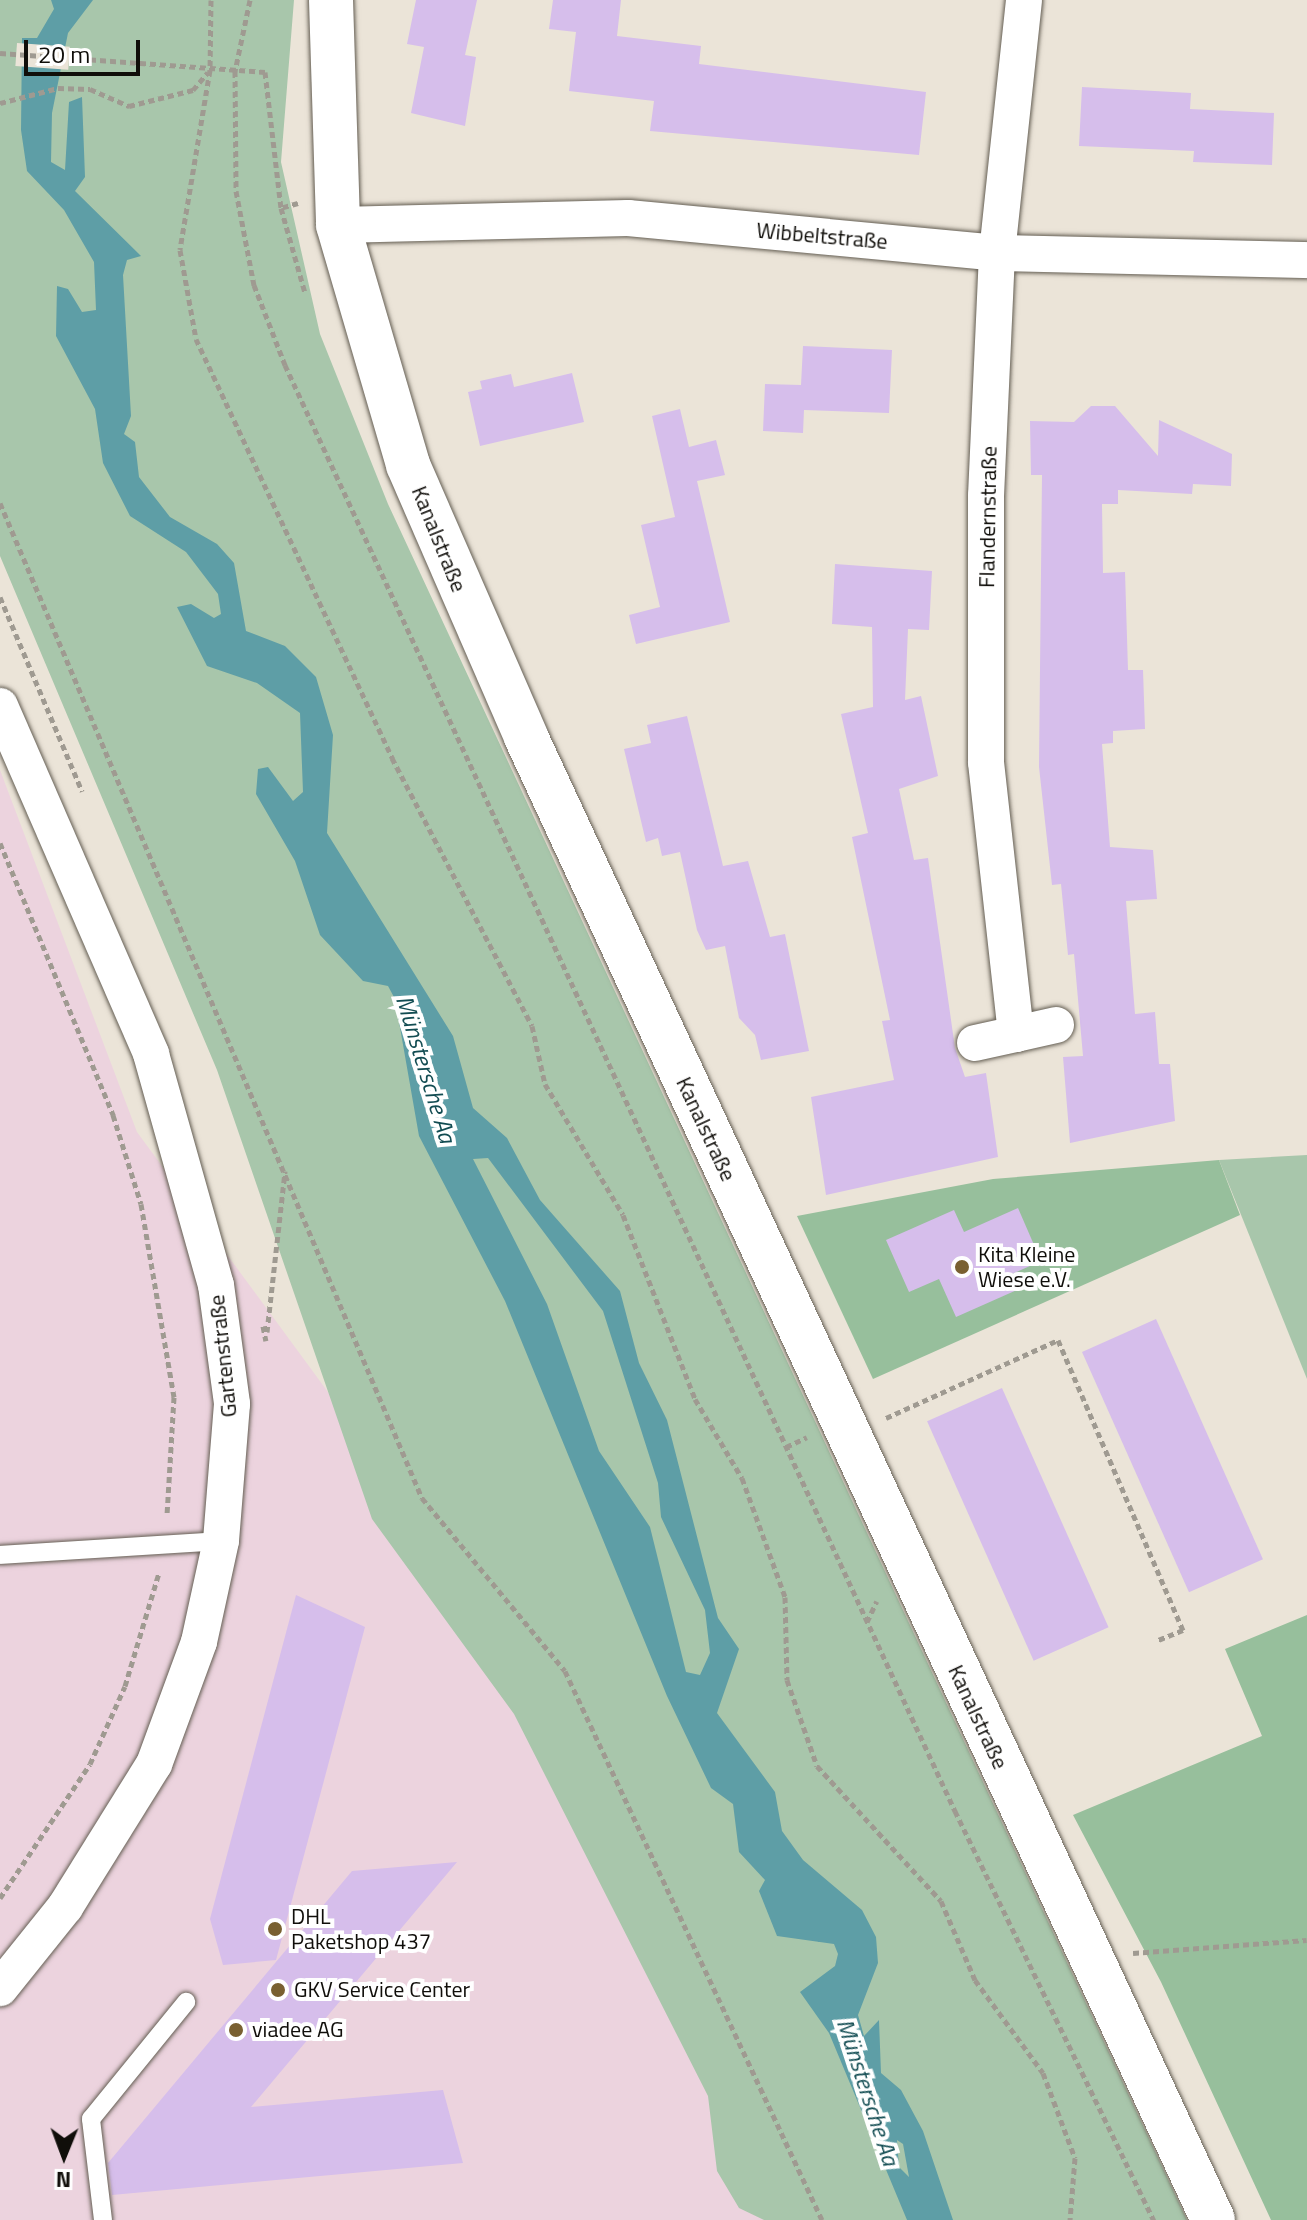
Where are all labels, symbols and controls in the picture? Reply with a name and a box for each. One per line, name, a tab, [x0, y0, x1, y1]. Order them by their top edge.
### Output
scale bar	[28, 24, 144, 74]
text: 20 m	[38, 36, 90, 72]
street label: Wibbeltstraße	[755, 217, 889, 255]
street label: Flandernstraße	[974, 446, 1002, 588]
street label: Kanalstraße	[406, 482, 472, 596]
water label: Münstersche Aa	[390, 992, 462, 1146]
street label: Kanalstraße	[670, 1073, 742, 1185]
place label: Kita Kleine Wiese e.V.	[978, 1241, 1075, 1292]
marker: Kita Kleine Wiese e.V.	[953, 1258, 971, 1276]
street label: Gartenstraße	[203, 1293, 243, 1419]
street label: Kanalstraße	[942, 1661, 1014, 1773]
place label: DHL Paketshop 437	[291, 1903, 431, 1954]
marker: DHL Paketshop 437	[266, 1920, 284, 1938]
place label: GKV Service Center	[294, 1977, 470, 2003]
marker: GKV Service Center	[269, 1981, 287, 1999]
water label: Münstersche Aa	[831, 2015, 905, 2169]
place label: viadee AG	[252, 2017, 344, 2043]
marker: viadee AG	[227, 2021, 245, 2039]
north arrow	[24, 2116, 104, 2196]
text: N	[56, 2163, 72, 2197]

